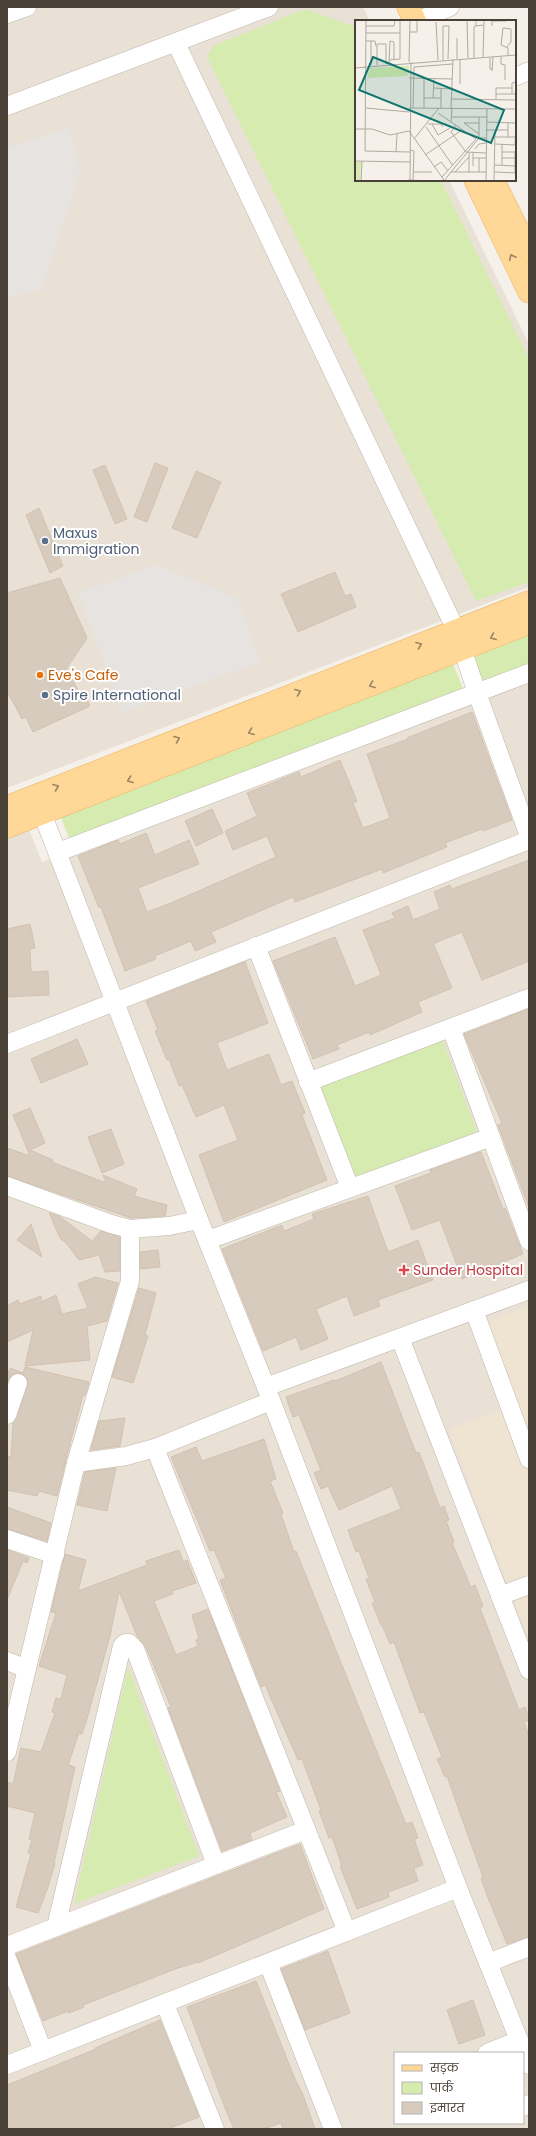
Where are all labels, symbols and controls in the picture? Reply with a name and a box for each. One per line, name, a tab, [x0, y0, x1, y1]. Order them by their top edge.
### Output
inset map	[355, 20, 516, 181]
one-way arrow	[509, 253, 517, 261]
place label: Maxus Immigration	[53, 523, 139, 559]
marker: Maxus Immigration	[40, 536, 50, 546]
one-way arrow	[489, 633, 496, 641]
one-way arrow	[416, 641, 423, 649]
place label: Eve's Cafe	[48, 665, 119, 685]
marker: Eve's Cafe	[35, 670, 45, 680]
one-way arrow	[368, 680, 375, 688]
place label: Spire International	[53, 685, 181, 705]
one-way arrow	[294, 688, 301, 696]
marker: Spire International	[40, 690, 50, 700]
one-way arrow	[247, 728, 254, 736]
one-way arrow	[174, 736, 181, 744]
one-way arrow	[126, 775, 133, 783]
one-way arrow	[53, 784, 60, 792]
place label: Sunder Hospital	[413, 1260, 523, 1280]
marker: Sunder Hospital	[398, 1264, 410, 1276]
legend	[394, 2052, 524, 2124]
text: सड़क	[429, 2059, 460, 2076]
text: पार्क	[429, 2079, 454, 2096]
text: इमारत	[429, 2099, 465, 2116]

